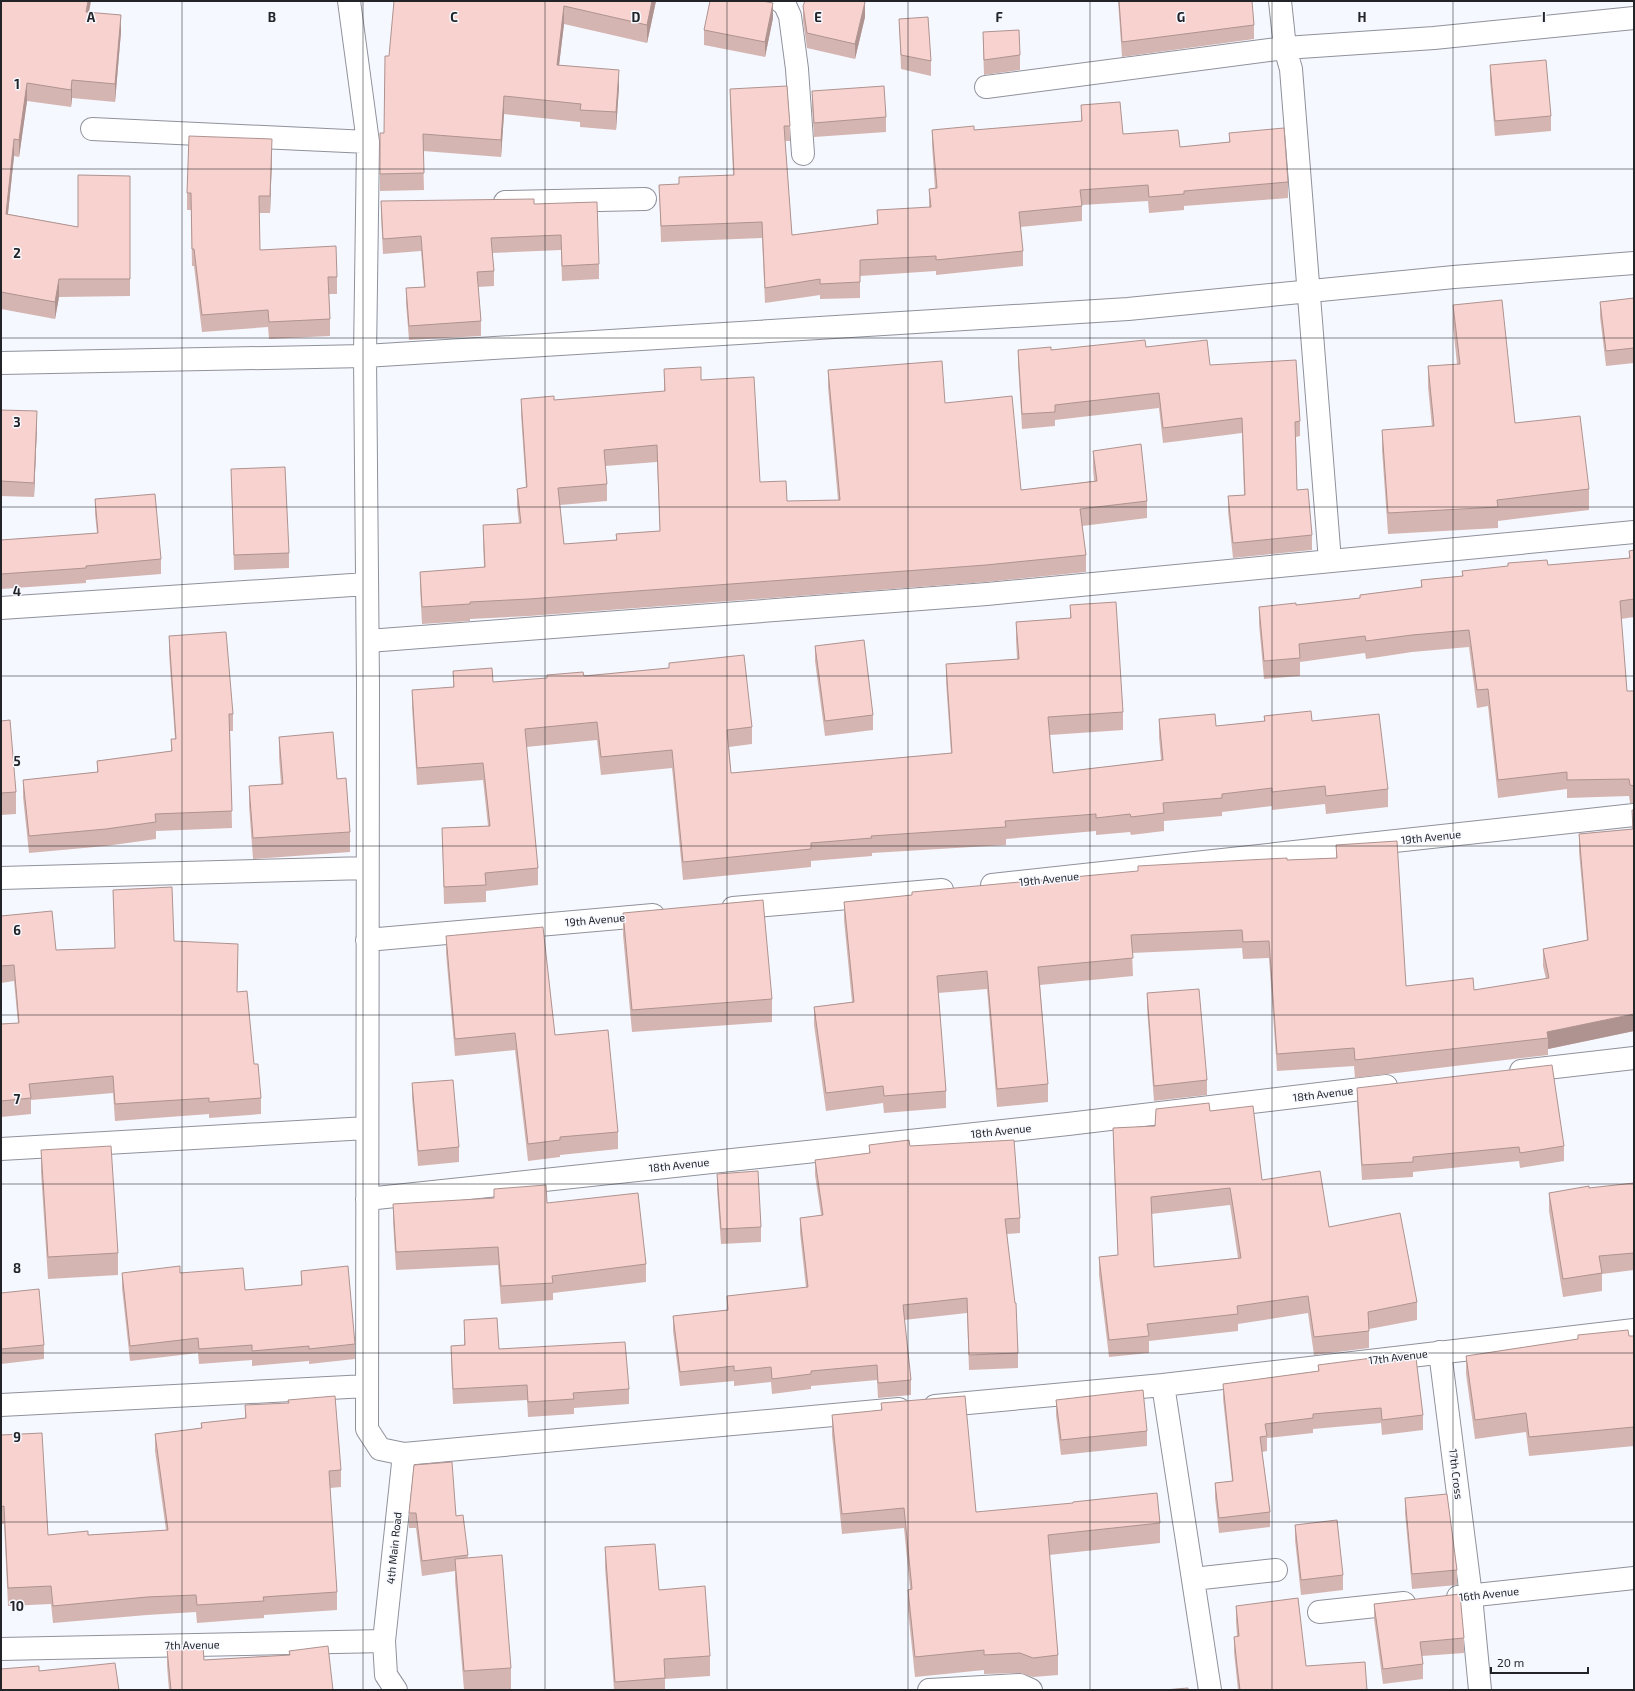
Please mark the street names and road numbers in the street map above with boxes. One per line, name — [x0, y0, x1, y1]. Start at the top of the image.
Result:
street label: 19th Avenue — [1400, 827, 1462, 846]
street label: 19th Avenue — [1018, 869, 1080, 888]
street label: 19th Avenue — [564, 910, 626, 929]
street label: 18th Avenue — [1292, 1083, 1354, 1104]
street label: 18th Avenue — [970, 1121, 1032, 1140]
street label: 18th Avenue — [648, 1155, 710, 1174]
street label: 17th Avenue — [1368, 1346, 1428, 1367]
street label: 17th Cross — [1447, 1448, 1466, 1500]
street label: 4th Main Road — [383, 1511, 404, 1585]
street label: 16th Avenue — [1458, 1584, 1520, 1603]
street label: 7th Avenue — [164, 1638, 220, 1651]

